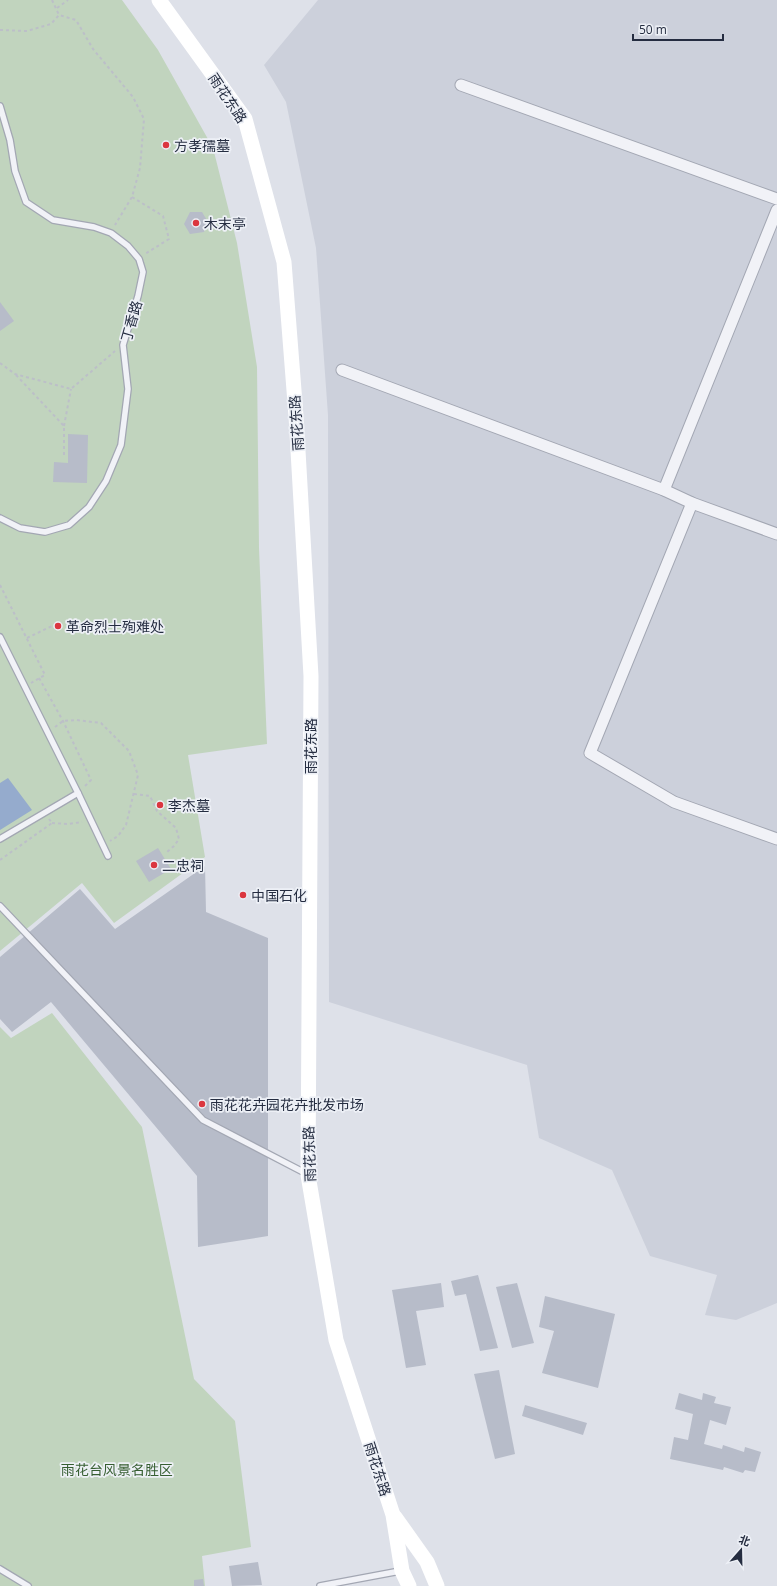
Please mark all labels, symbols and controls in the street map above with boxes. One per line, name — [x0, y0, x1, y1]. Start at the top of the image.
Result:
scale bar — [633, 16, 723, 42]
text: 50 m — [639, 21, 667, 38]
street label: 雨花东路 — [204, 69, 252, 127]
place label: 方孝孺墓 — [174, 136, 230, 155]
marker: 方孝孺墓 — [161, 140, 171, 150]
place label: 木末亭 — [204, 214, 246, 233]
marker: 木末亭 — [191, 218, 201, 228]
street label: 丁香路 — [116, 298, 146, 344]
street label: 雨花东路 — [285, 394, 307, 452]
place label: 革命烈士殉难处 — [66, 617, 164, 636]
marker: 革命烈士殉难处 — [53, 621, 63, 631]
street label: 雨花东路 — [301, 718, 320, 774]
place label: 李杰墓 — [168, 796, 210, 815]
marker: 李杰墓 — [155, 800, 165, 810]
place label: 二忠祠 — [162, 856, 204, 875]
marker: 二忠祠 — [149, 860, 159, 870]
place label: 中国石化 — [251, 886, 307, 905]
marker: 中国石化 — [238, 890, 248, 900]
place label: 雨花花卉园花卉批发市场 — [210, 1095, 364, 1114]
marker: 雨花花卉园花卉批发市场 — [197, 1099, 207, 1109]
street label: 雨花东路 — [299, 1126, 319, 1182]
street label: 雨花东路 — [360, 1439, 396, 1499]
park label: 雨花台风景名胜区 — [61, 1460, 173, 1479]
north arrow — [721, 1530, 761, 1570]
text: 北 — [737, 1531, 752, 1549]

